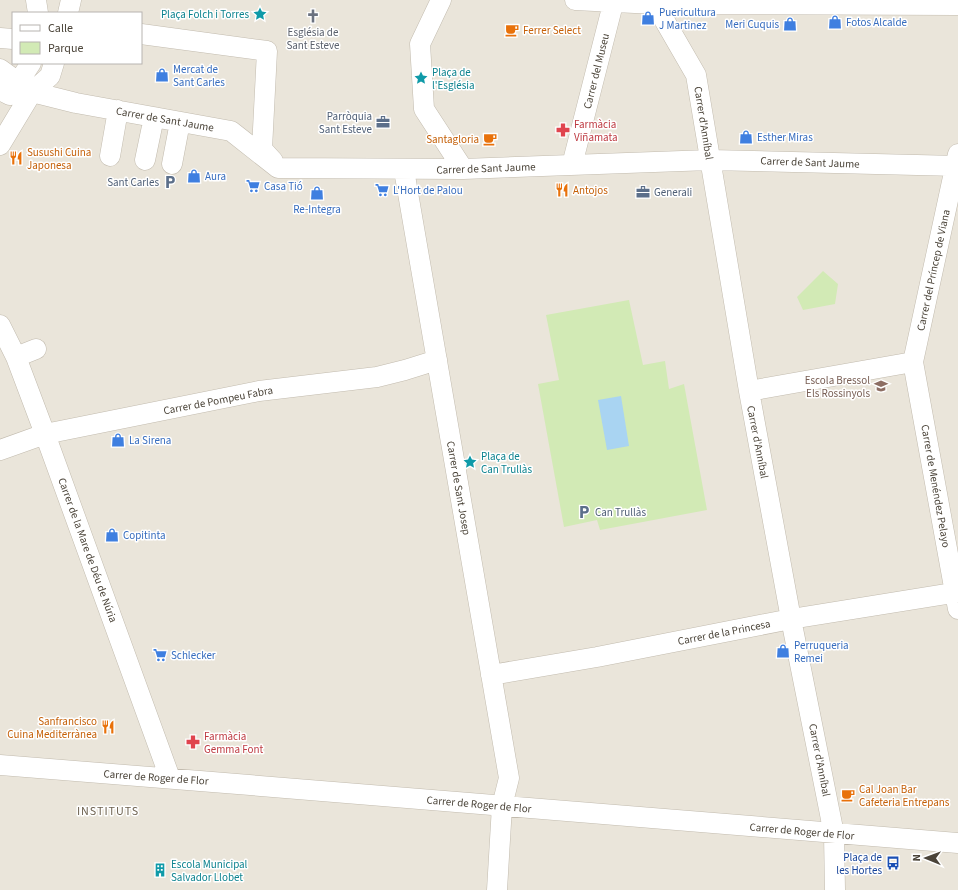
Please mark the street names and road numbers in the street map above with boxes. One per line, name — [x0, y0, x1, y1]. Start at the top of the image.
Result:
street label: Carrer del Museu — [580, 32, 613, 110]
street label: Carrer d'Anníbal — [690, 85, 717, 161]
street label: Carrer de Sant Jaume — [115, 103, 216, 136]
street label: Carrer de Sant Jaume — [760, 153, 860, 172]
street label: Carrer de Sant Jaume — [436, 159, 536, 178]
street label: Carrer del Príncep de Viana — [913, 208, 954, 332]
street label: Carrer de Pompeu Fabra — [162, 383, 274, 418]
street label: Carrer d'Anníbal — [743, 404, 772, 480]
street label: Carrer de Menéndez Pelayo — [917, 423, 954, 549]
street label: Carrer de Sant Josep — [443, 440, 474, 536]
street label: Carrer de la Mare de Déu de Núria — [54, 476, 121, 625]
street label: Carrer de la Princesa — [676, 616, 772, 649]
street label: Carrer d'Anníbal — [805, 722, 834, 798]
street label: Carrer de Roger de Flor — [103, 766, 209, 789]
street label: Carrer de Roger de Flor — [426, 792, 532, 817]
street label: Carrer de Roger de Flor — [749, 819, 855, 844]

